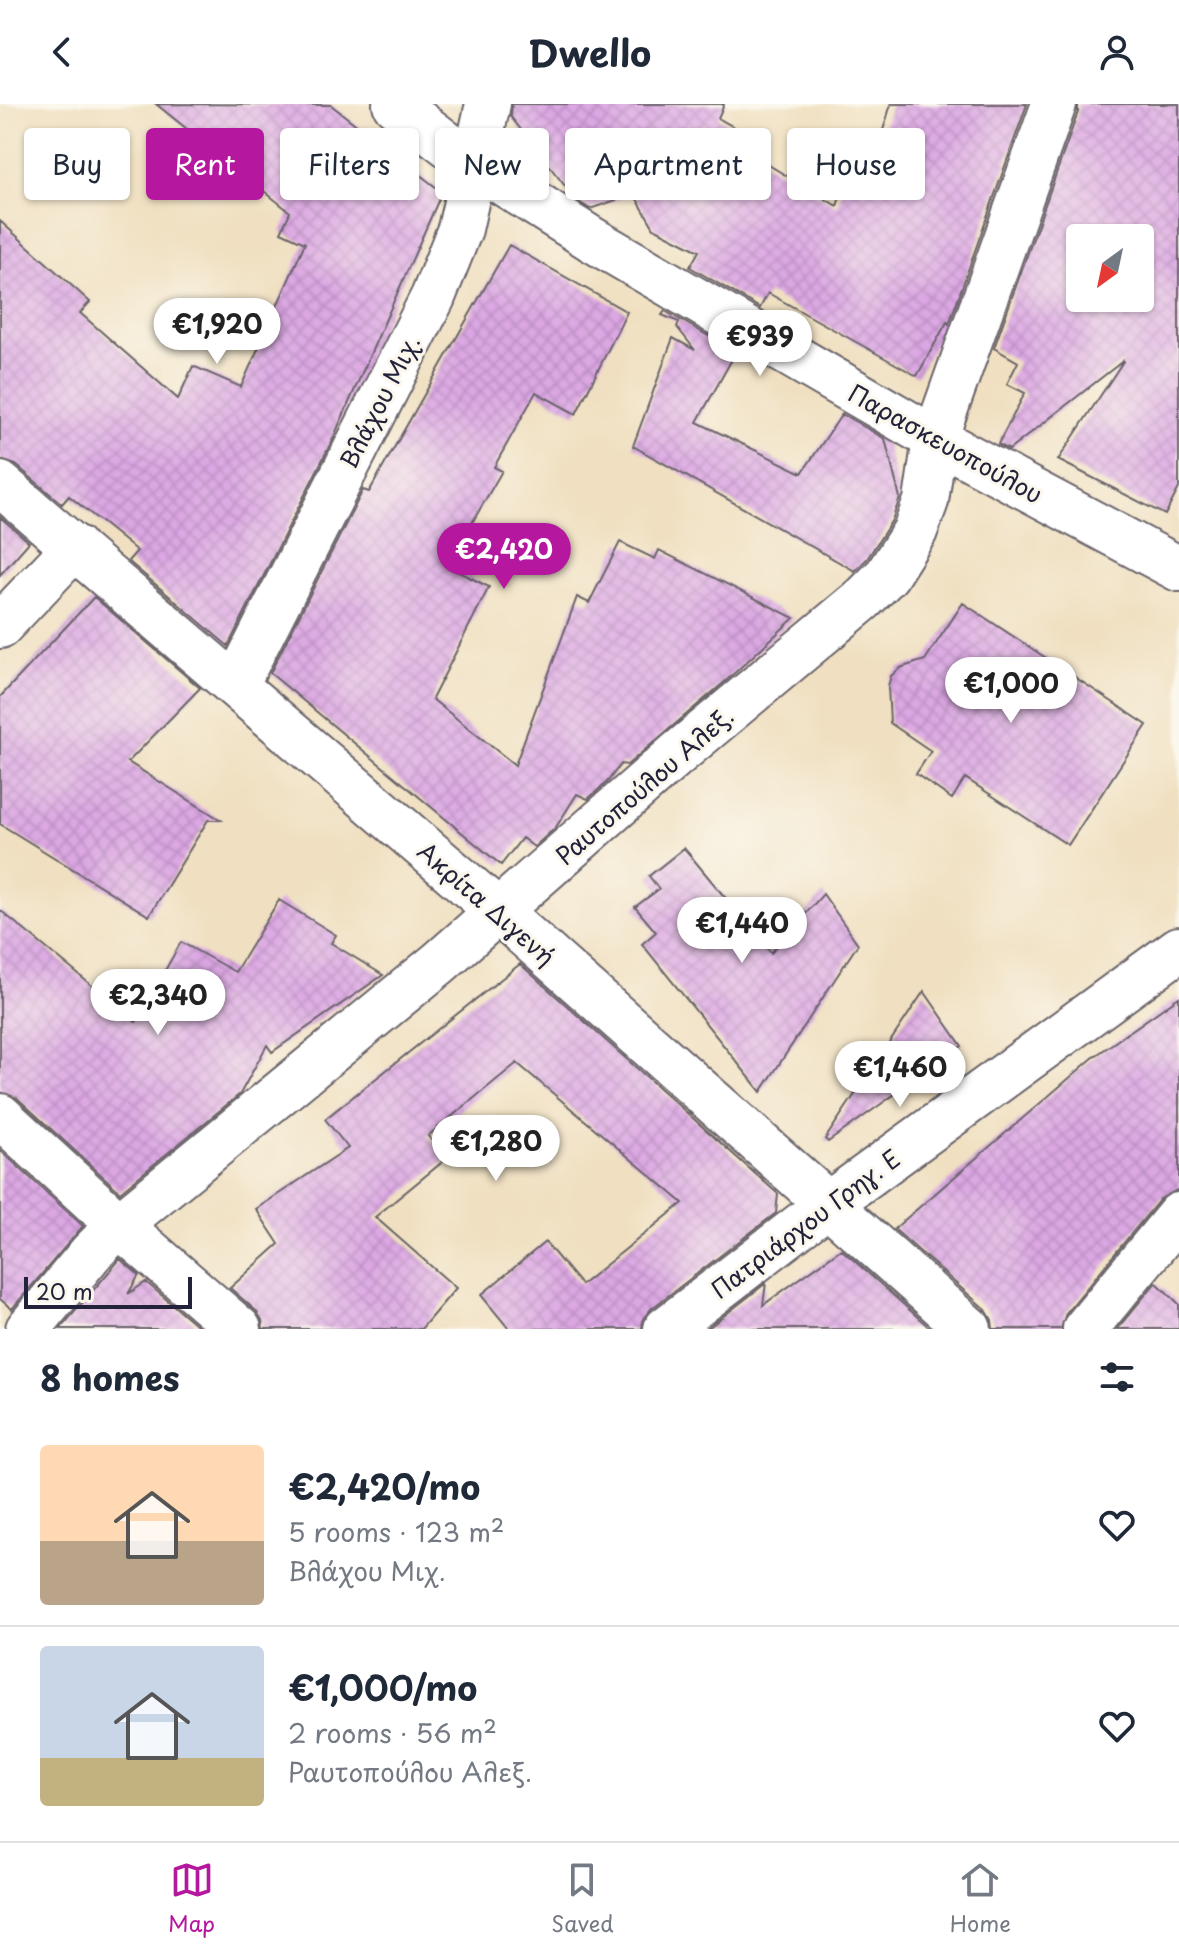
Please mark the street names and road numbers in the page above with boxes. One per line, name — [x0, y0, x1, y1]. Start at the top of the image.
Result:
street label: Βλάχου Μιχ. — [330, 328, 428, 474]
street label: Παρασκευοπούλου — [842, 375, 1050, 511]
street label: Ραυτοπούλου Αλεξ. — [547, 697, 741, 873]
street label: Ακρίτα Διγενή — [410, 833, 564, 973]
street label: Πατριάρχου Γρηγ. Ε — [703, 1140, 907, 1306]

